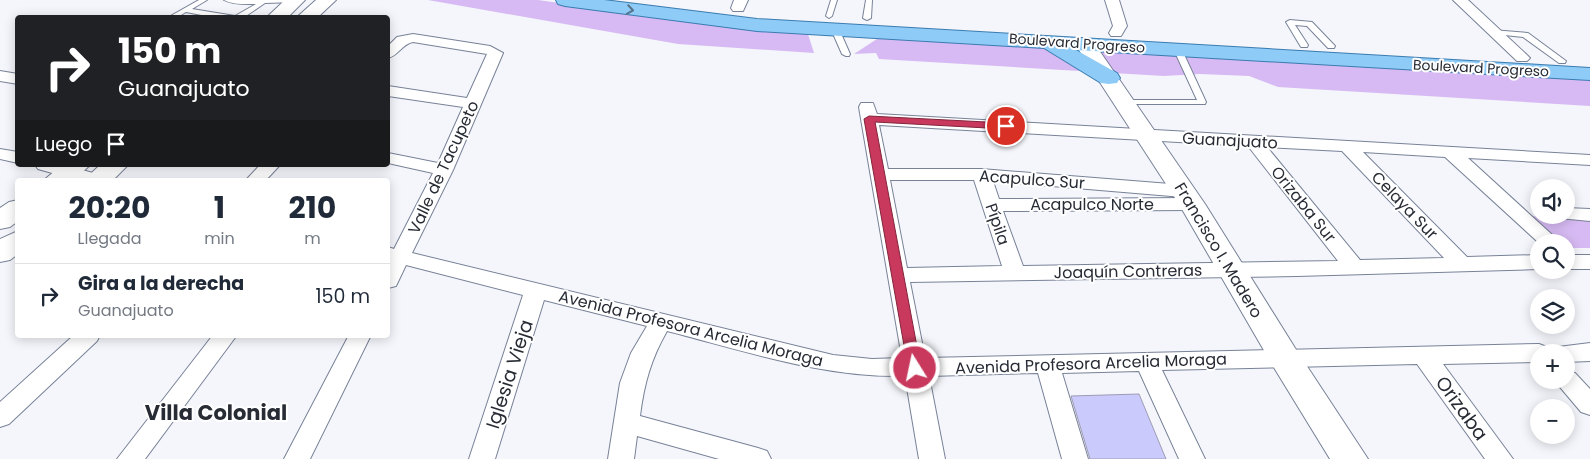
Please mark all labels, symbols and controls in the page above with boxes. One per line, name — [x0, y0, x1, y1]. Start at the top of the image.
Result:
one-way arrow — [627, 4, 635, 15]
text: 150 m — [118, 26, 221, 75]
street label: Boulevard Progreso — [1008, 28, 1146, 58]
icon: right — [35, 35, 100, 100]
street label: Boulevard Progreso — [1412, 54, 1550, 82]
text: Guanajuato — [118, 73, 250, 104]
street label: Valle de Tacupeto — [402, 97, 485, 238]
pin — [985, 105, 1027, 147]
icon: arrive — [992, 112, 1020, 140]
street label: Guanajuato — [1182, 127, 1278, 154]
icon: arrive — [102, 130, 130, 158]
text: Luego — [35, 131, 92, 158]
street label: Orizaba Sur — [1266, 161, 1342, 247]
street label: Acapulco Sur — [978, 164, 1086, 195]
street label: Celaya Sur — [1366, 166, 1443, 245]
street label: Francisco I. Madero — [1169, 178, 1268, 322]
map controls — [1530, 179, 1575, 444]
button: sound — [1530, 179, 1575, 224]
text: 20:20 — [69, 186, 151, 229]
text: 1 — [214, 186, 225, 229]
text: 210 — [288, 186, 336, 229]
street label: Acapulco Norte — [1030, 193, 1154, 216]
street label: Pípila — [980, 200, 1015, 248]
text: Llegada — [78, 227, 142, 250]
text: min — [204, 227, 235, 250]
text: m — [304, 227, 321, 250]
button: search — [1530, 234, 1575, 279]
street label: Joaquín Contreras — [1053, 259, 1203, 284]
text: Gira a la derecha — [78, 270, 244, 297]
icon: right — [35, 282, 63, 310]
text: 150 m — [315, 283, 370, 310]
street label: Avenida Profesora Arcelia Moraga — [556, 284, 826, 373]
button: layers — [1530, 289, 1575, 334]
text: Guanajuato — [78, 299, 174, 322]
street label: Iglesia Vieja — [479, 316, 540, 432]
position arrow — [888, 341, 940, 393]
button: + — [1530, 344, 1575, 389]
street label: Avenida Profesora Arcelia Moraga — [955, 347, 1227, 380]
street label: Orizaba — [1429, 370, 1494, 446]
district label: Villa Colonial — [145, 398, 287, 427]
button: − — [1530, 399, 1575, 444]

